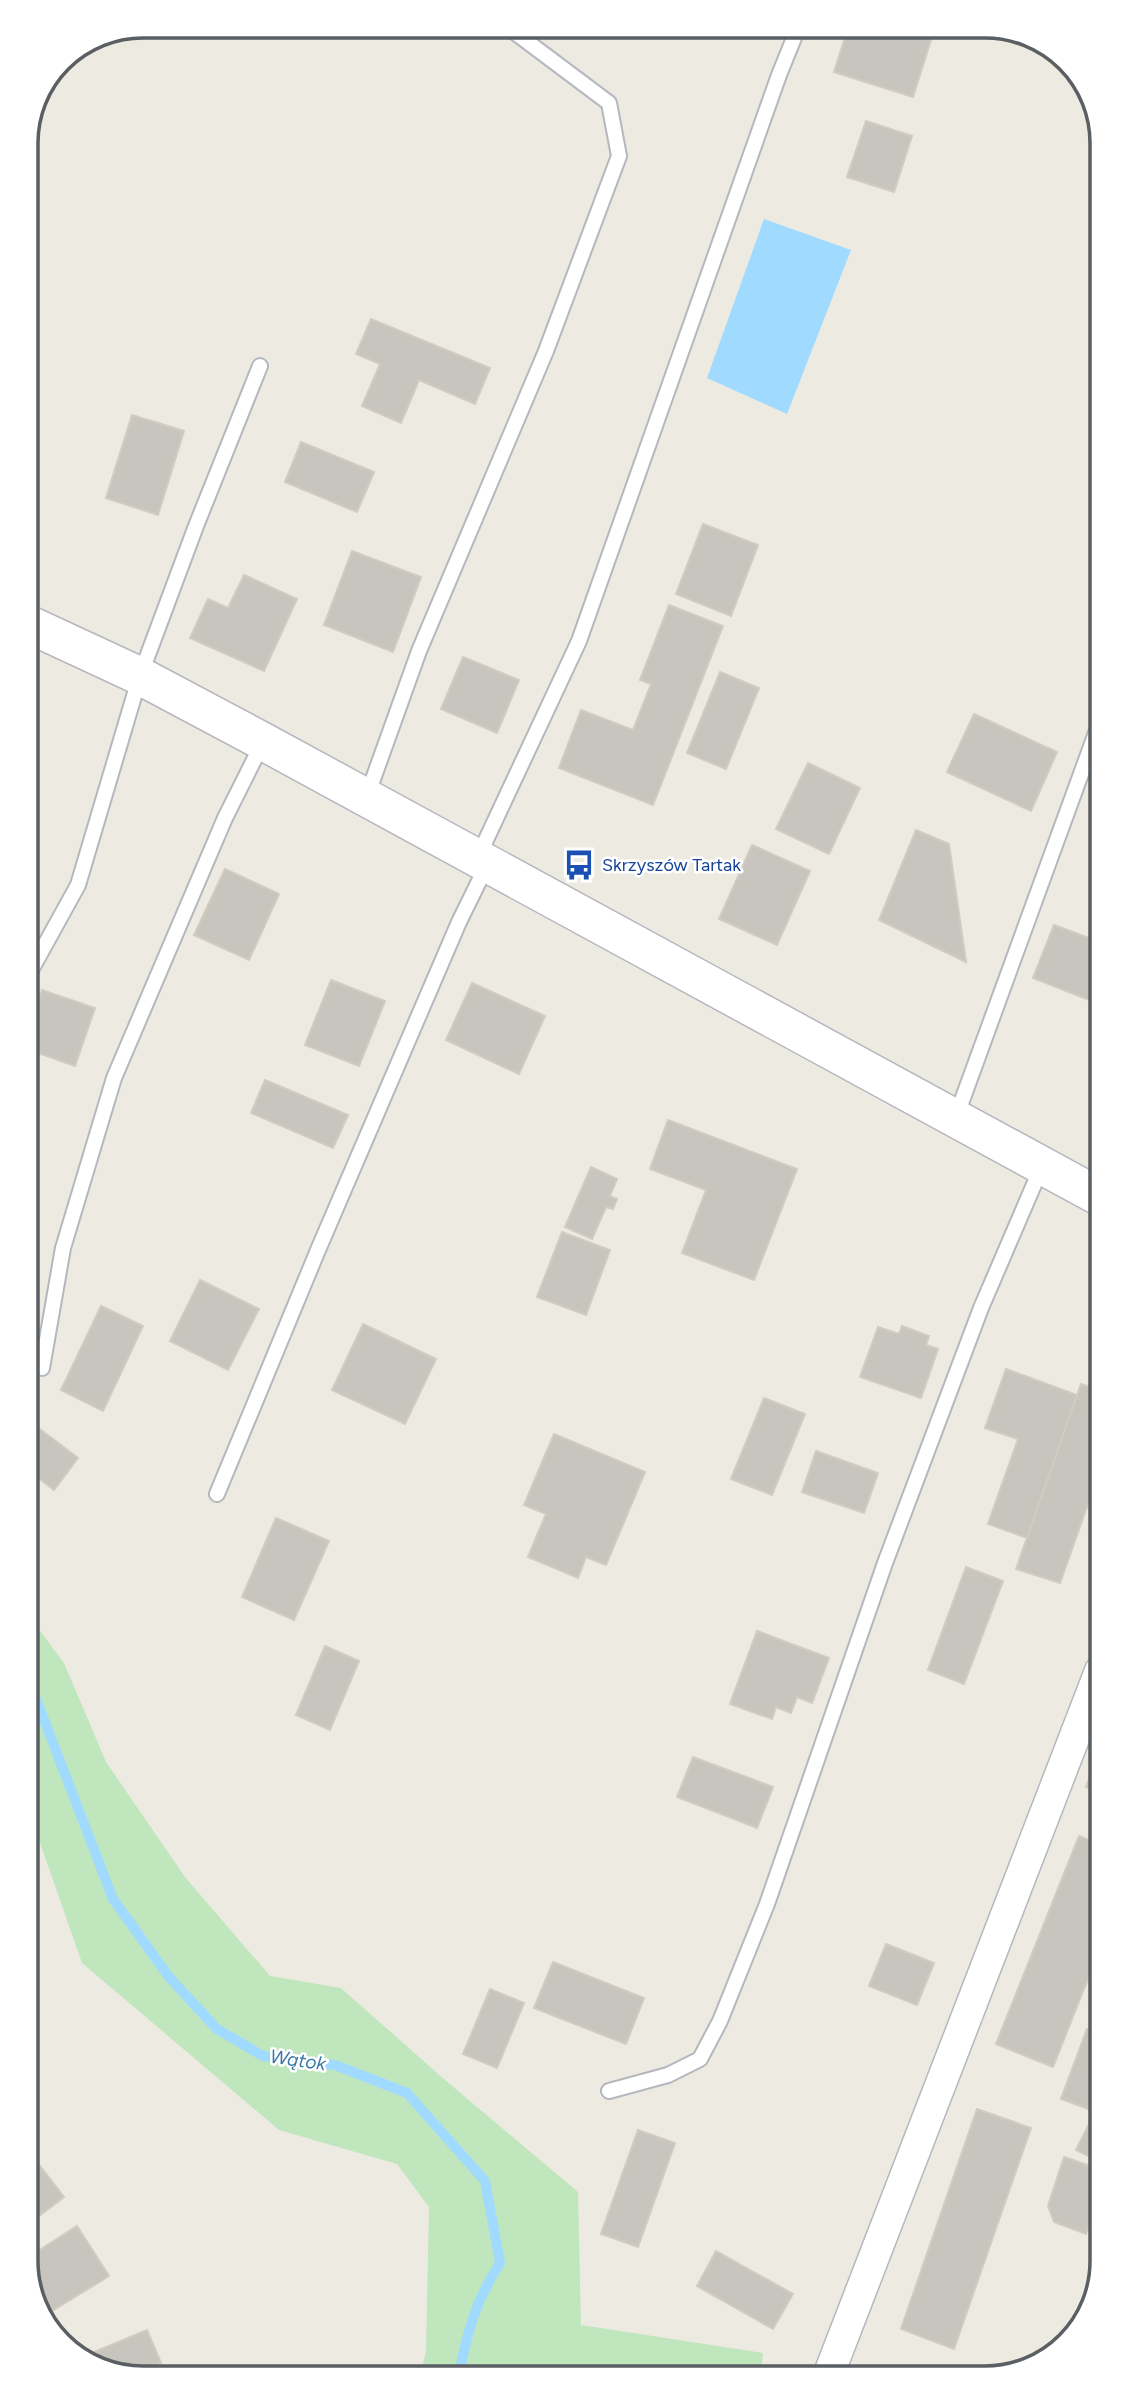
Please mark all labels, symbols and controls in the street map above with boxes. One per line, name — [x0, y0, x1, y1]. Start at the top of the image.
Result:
bus stop icon: Skrzyszów Tartak — [562, 848, 596, 882]
place label: Skrzyszów Tartak — [602, 854, 741, 876]
water label: Wątok — [269, 2045, 328, 2075]

